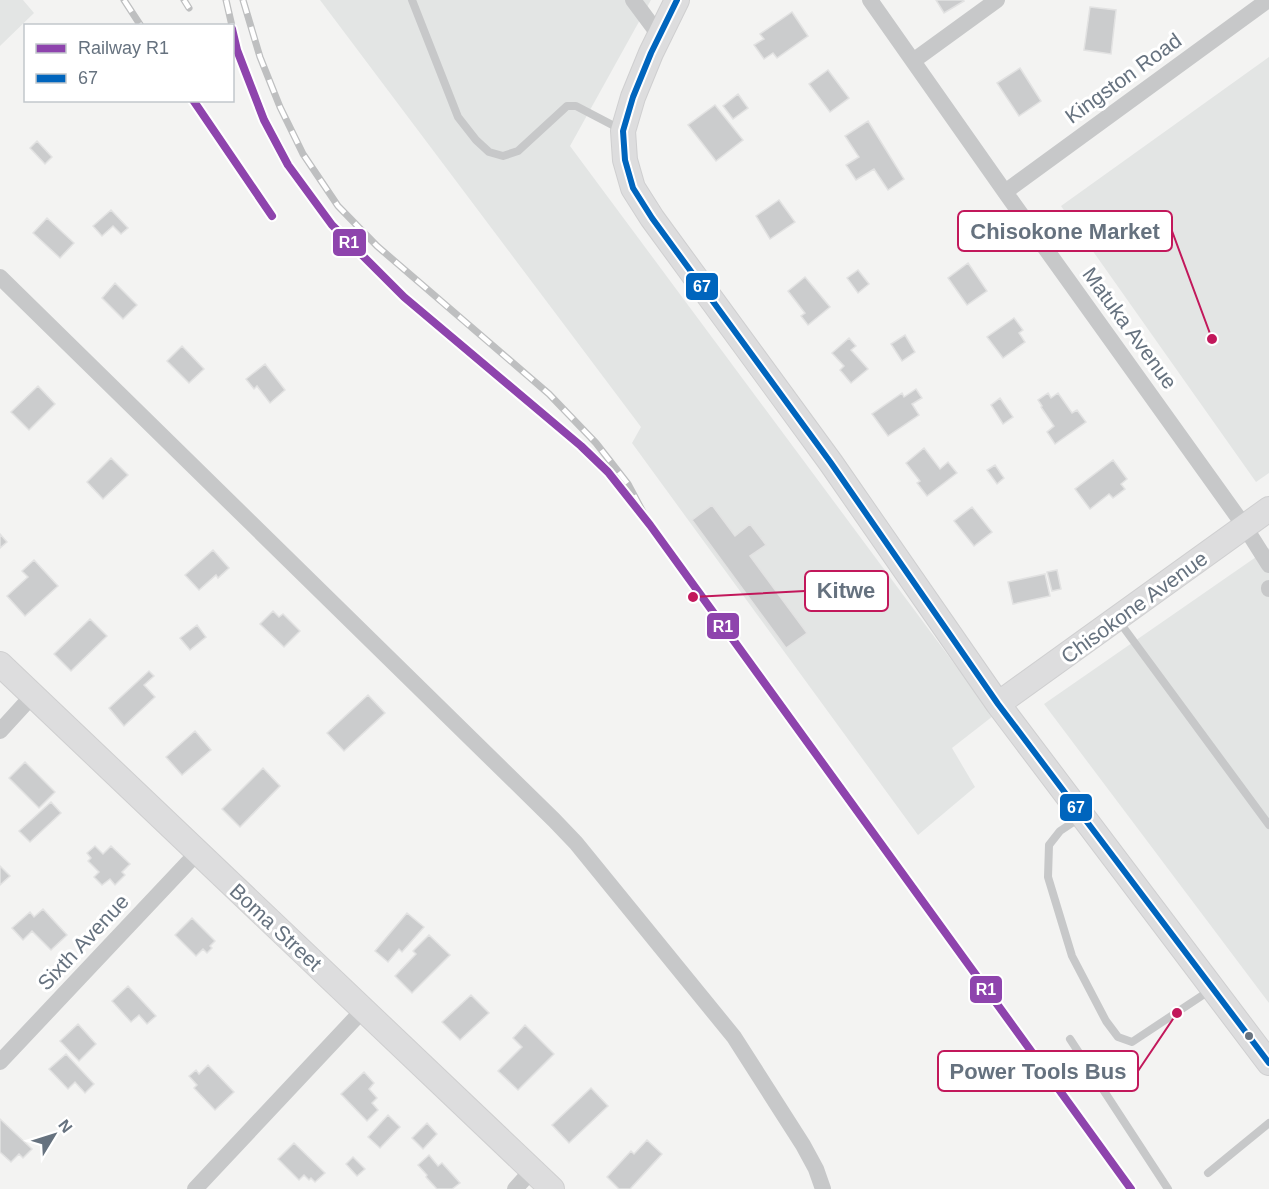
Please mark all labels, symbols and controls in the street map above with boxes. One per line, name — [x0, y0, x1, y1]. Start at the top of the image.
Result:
legend — [24, 24, 234, 102]
street label: Kingston Road — [1061, 28, 1185, 128]
text: Railway R1 — [78, 38, 169, 58]
text: 67 — [78, 68, 98, 88]
callout: Chisokone Market — [958, 211, 1172, 251]
text: Chisokone Market — [970, 219, 1160, 244]
line badge: R1 — [332, 228, 367, 257]
text: R1 — [339, 234, 359, 251]
street label: Matuka Avenue — [1078, 263, 1182, 393]
line badge: 67 — [685, 272, 719, 301]
text: 67 — [693, 278, 711, 295]
street label: Chisokone Avenue — [1057, 546, 1211, 668]
callout: Kitwe — [805, 571, 888, 611]
text: Kitwe — [817, 578, 875, 603]
line badge: R1 — [706, 612, 740, 640]
text: R1 — [713, 618, 733, 635]
line badge: 67 — [1059, 793, 1093, 822]
text: 67 — [1067, 799, 1085, 816]
street label: Boma Street — [225, 879, 327, 975]
street label: Sixth Avenue — [33, 889, 133, 995]
line badge: R1 — [969, 975, 1003, 1004]
text: R1 — [976, 981, 996, 998]
unlabelled marker — [1243, 1030, 1255, 1042]
callout: Power Tools Bus — [938, 1051, 1138, 1091]
text: Power Tools Bus — [950, 1059, 1126, 1084]
north arrow — [24, 1105, 84, 1165]
text: N — [55, 1116, 76, 1136]

